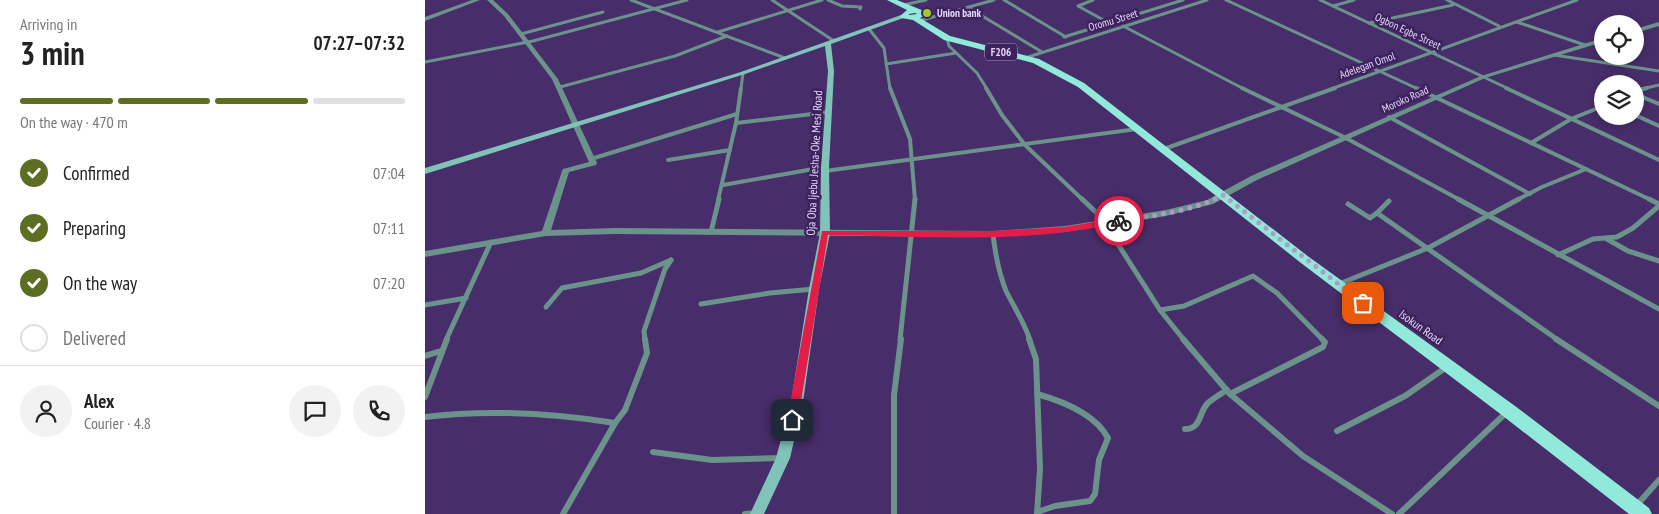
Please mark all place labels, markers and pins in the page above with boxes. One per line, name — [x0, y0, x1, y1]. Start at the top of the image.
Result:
place label: Union bank — [937, 6, 982, 20]
marker: Union bank — [921, 7, 933, 19]
pin — [1342, 282, 1384, 324]
pin — [771, 399, 813, 441]

